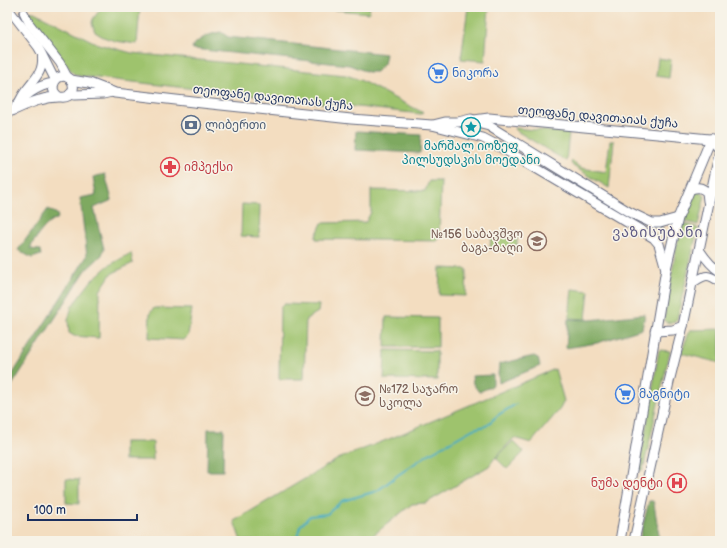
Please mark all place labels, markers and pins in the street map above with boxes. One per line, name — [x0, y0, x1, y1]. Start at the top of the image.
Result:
supermarket icon: ნიკორა — [427, 62, 449, 84]
place label: ნიკორა — [452, 66, 499, 81]
bank icon: ლიბერთი — [180, 114, 202, 136]
place icon: მარშალ იოზეფ პილსუდსკის მოედანი — [460, 116, 482, 138]
place label: ლიბერთი — [205, 118, 266, 133]
place label: მარშალ იოზეფ პილსუდსკის მოედანი — [402, 139, 540, 168]
pharmacy icon: იმპექსი — [159, 156, 181, 178]
place label: იმპექსი — [184, 160, 233, 175]
place label: №156 საბავშვო ბაგა-ბაღი — [431, 227, 523, 256]
school or university icon: №156 საბავშვო ბაგა-ბაღი — [526, 230, 548, 252]
place label: №172 საჯარო სკოლა — [379, 382, 458, 411]
supermarket icon: მაგნიტი — [614, 383, 636, 405]
school or university icon: №172 საჯარო სკოლა — [354, 385, 376, 407]
place label: მაგნიტი — [639, 387, 690, 402]
hospital icon: ნუმა დენტი — [666, 472, 688, 494]
place label: ნუმა დენტი — [591, 476, 663, 491]

